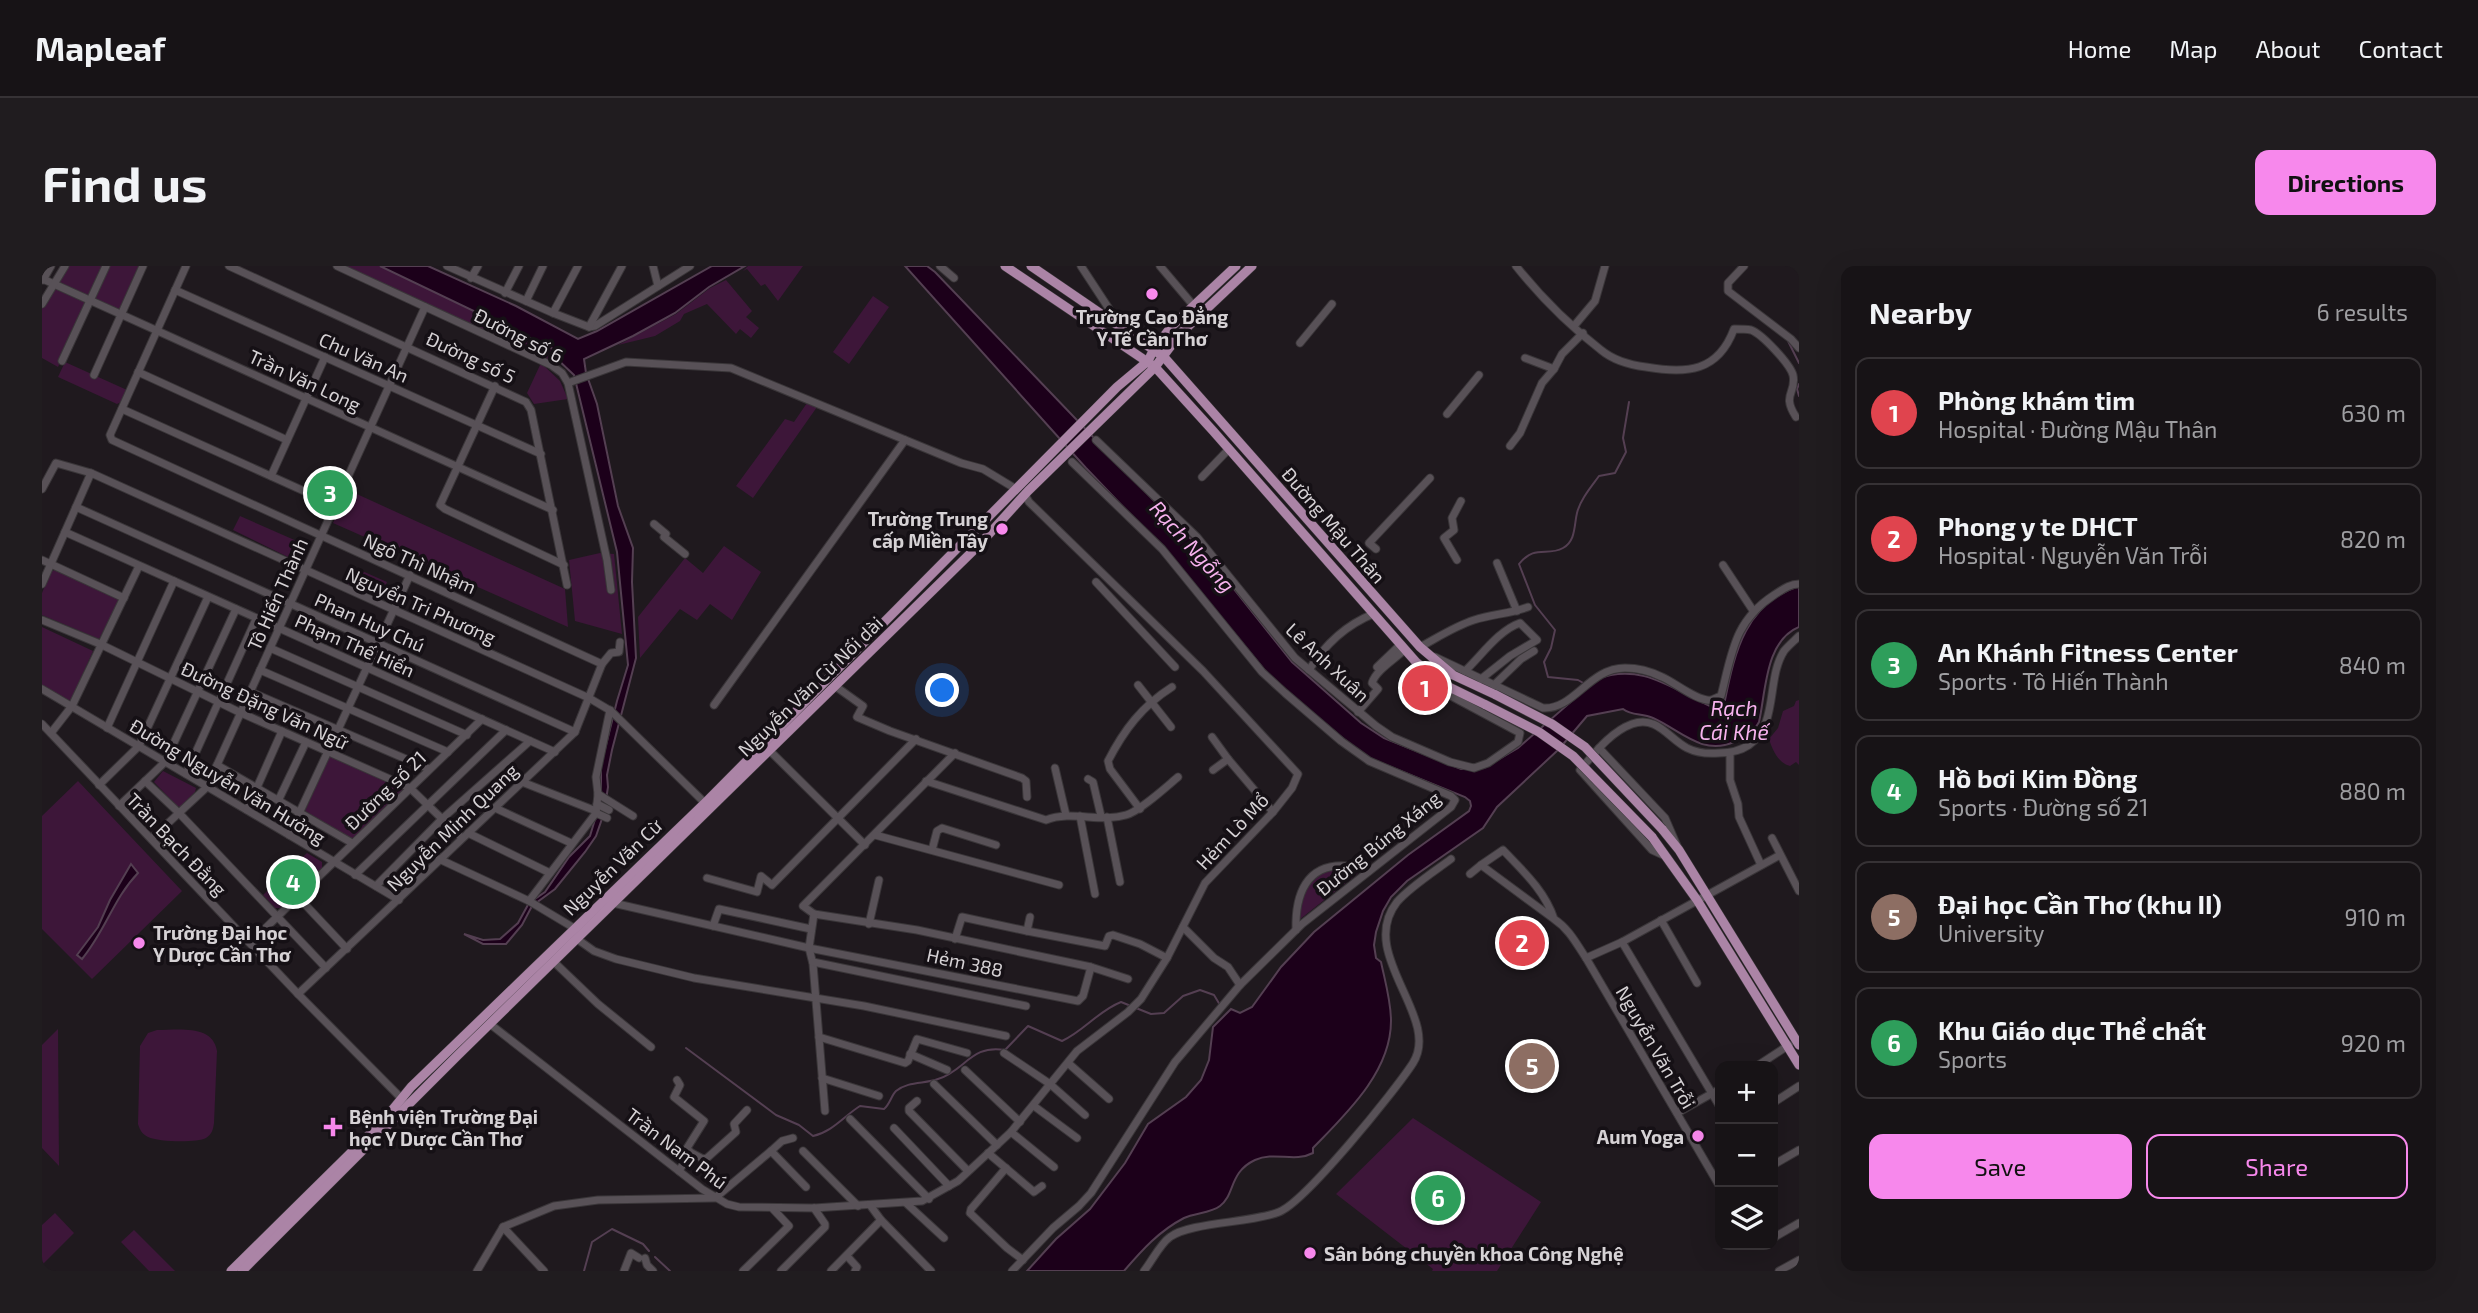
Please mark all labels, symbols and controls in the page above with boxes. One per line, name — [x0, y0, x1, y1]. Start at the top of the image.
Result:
text: Mapleaf — [35, 28, 165, 68]
text: Home — [2068, 34, 2131, 63]
text: Map — [2169, 34, 2217, 63]
text: About — [2255, 34, 2321, 63]
text: Contact — [2359, 34, 2443, 63]
button: Directions — [2255, 150, 2436, 215]
text: Find us — [42, 153, 207, 212]
marker: Trường Cao Đẳng Y Tế Cần Thơ — [1144, 286, 1160, 302]
text: Nearby — [1869, 294, 1972, 330]
text: 6 results — [2317, 298, 2408, 326]
street label: Đường số 6 — [471, 303, 567, 367]
place label: Trường Cao Đẳng Y Tế Cần Thơ — [1076, 305, 1228, 350]
street label: Đường số 5 — [423, 326, 519, 388]
street label: Chu Văn An — [316, 327, 412, 387]
street label: Trần Văn Long — [245, 344, 365, 416]
text: Phòng khám tim — [1938, 384, 2135, 415]
text: 1 — [1889, 399, 1899, 427]
text: 630 m — [2341, 399, 2406, 427]
text: Hospital · Đường Mậu Thân — [1938, 415, 2217, 443]
street label: Đường Mậu Thân — [1277, 462, 1391, 588]
pin: 3 — [307, 467, 353, 519]
water label: Rạch Ngỗng — [1145, 495, 1241, 597]
place label: Trường Trung cấp Miền Tây — [868, 507, 988, 553]
text: Phong y te DHCT — [1938, 510, 2138, 541]
marker: Trường Trung cấp Miền Tây — [994, 521, 1010, 537]
text: 2 — [1887, 525, 1901, 553]
text: 820 m — [2340, 525, 2406, 553]
street label: Ngô Thì Nhậm — [360, 528, 480, 598]
street label: Tô Hiến Thành — [242, 534, 312, 654]
text: Hospital · Nguyễn Văn Trỗi — [1938, 541, 2208, 569]
street label: Nguyển Tri Phương — [342, 562, 500, 649]
street label: Phan Huy Chú — [311, 587, 429, 657]
street label: Phạm Thế Hiển — [292, 608, 418, 682]
street label: Nguyễn Văn Cừ Nối dài — [733, 611, 887, 761]
street label: Lê Anh Xuân — [1282, 618, 1374, 706]
text: An Khánh Fitness Center — [1938, 636, 2238, 667]
text: 3 — [1887, 651, 1901, 679]
text: 840 m — [2339, 651, 2406, 679]
street label: Đường Đặng Văn Ngữ — [178, 656, 353, 754]
pin: 1 — [1402, 662, 1448, 714]
text: Sports · Tô Hiến Thành — [1938, 667, 2169, 695]
your location — [925, 673, 959, 707]
water label: Rạch Cái Khế — [1699, 695, 1770, 744]
street label: Đường Nguyễn Văn Hưởng — [126, 713, 330, 849]
street label: Đường số 21 — [340, 746, 430, 834]
street label: Nguyễn Minh Quang — [382, 758, 523, 896]
text: Hồ bơi Kim Đồng — [1938, 762, 2137, 793]
text: 4 — [1887, 777, 1901, 805]
text: 880 m — [2339, 777, 2406, 805]
street label: Đường Búng Xáng — [1311, 786, 1445, 900]
street label: Trần Bạch Đằng — [122, 788, 232, 901]
street label: Hẻm Lò Mổ — [1191, 788, 1273, 874]
text: Sports · Đường số 21 — [1938, 793, 2148, 821]
street label: Nguyễn Văn Cừ — [558, 814, 667, 920]
pin: 4 — [270, 856, 316, 908]
text: Đại học Cần Thơ (khu II) — [1938, 888, 2222, 919]
text: 5 — [1888, 903, 1900, 931]
text: 910 m — [2345, 903, 2406, 931]
pin: 2 — [1499, 917, 1545, 969]
text: University — [1938, 919, 2044, 947]
place label: Trường Đại học Y Dược Cần Thơ — [153, 921, 292, 966]
marker: Trường Đại học Y Dược Cần Thơ — [131, 935, 147, 951]
street label: Hẻm 388 — [925, 943, 1005, 981]
street label: Nguyễn Văn Trỗi — [1611, 981, 1701, 1113]
text: Khu Giáo dục Thể chất — [1938, 1014, 2206, 1045]
text: 6 — [1887, 1029, 1901, 1057]
text: 920 m — [2341, 1029, 2406, 1057]
pin: 5 — [1509, 1040, 1555, 1092]
text: Sports — [1938, 1045, 2007, 1073]
map controls — [1715, 1061, 1778, 1250]
button: + — [1715, 1061, 1778, 1124]
street label: Trần Nam Phú — [622, 1103, 732, 1193]
place label: Bệnh viện Trường Đại học Y Dược Cần Thơ — [349, 1105, 538, 1150]
marker: Bệnh viện Trường Đại học Y Dược Cần Thơ — [323, 1117, 343, 1137]
button: − — [1715, 1124, 1778, 1187]
place label: Aum Yoga — [1597, 1125, 1684, 1148]
marker: Aum Yoga — [1690, 1128, 1706, 1144]
button: Save — [1869, 1134, 2132, 1199]
button: Share — [2146, 1134, 2408, 1199]
pin: 6 — [1415, 1172, 1461, 1224]
button: layers — [1715, 1187, 1778, 1250]
place label: Sân bóng chuyền khoa Công Nghệ — [1324, 1242, 1624, 1266]
marker: Sân bóng chuyền khoa Công Nghệ — [1302, 1245, 1318, 1261]

